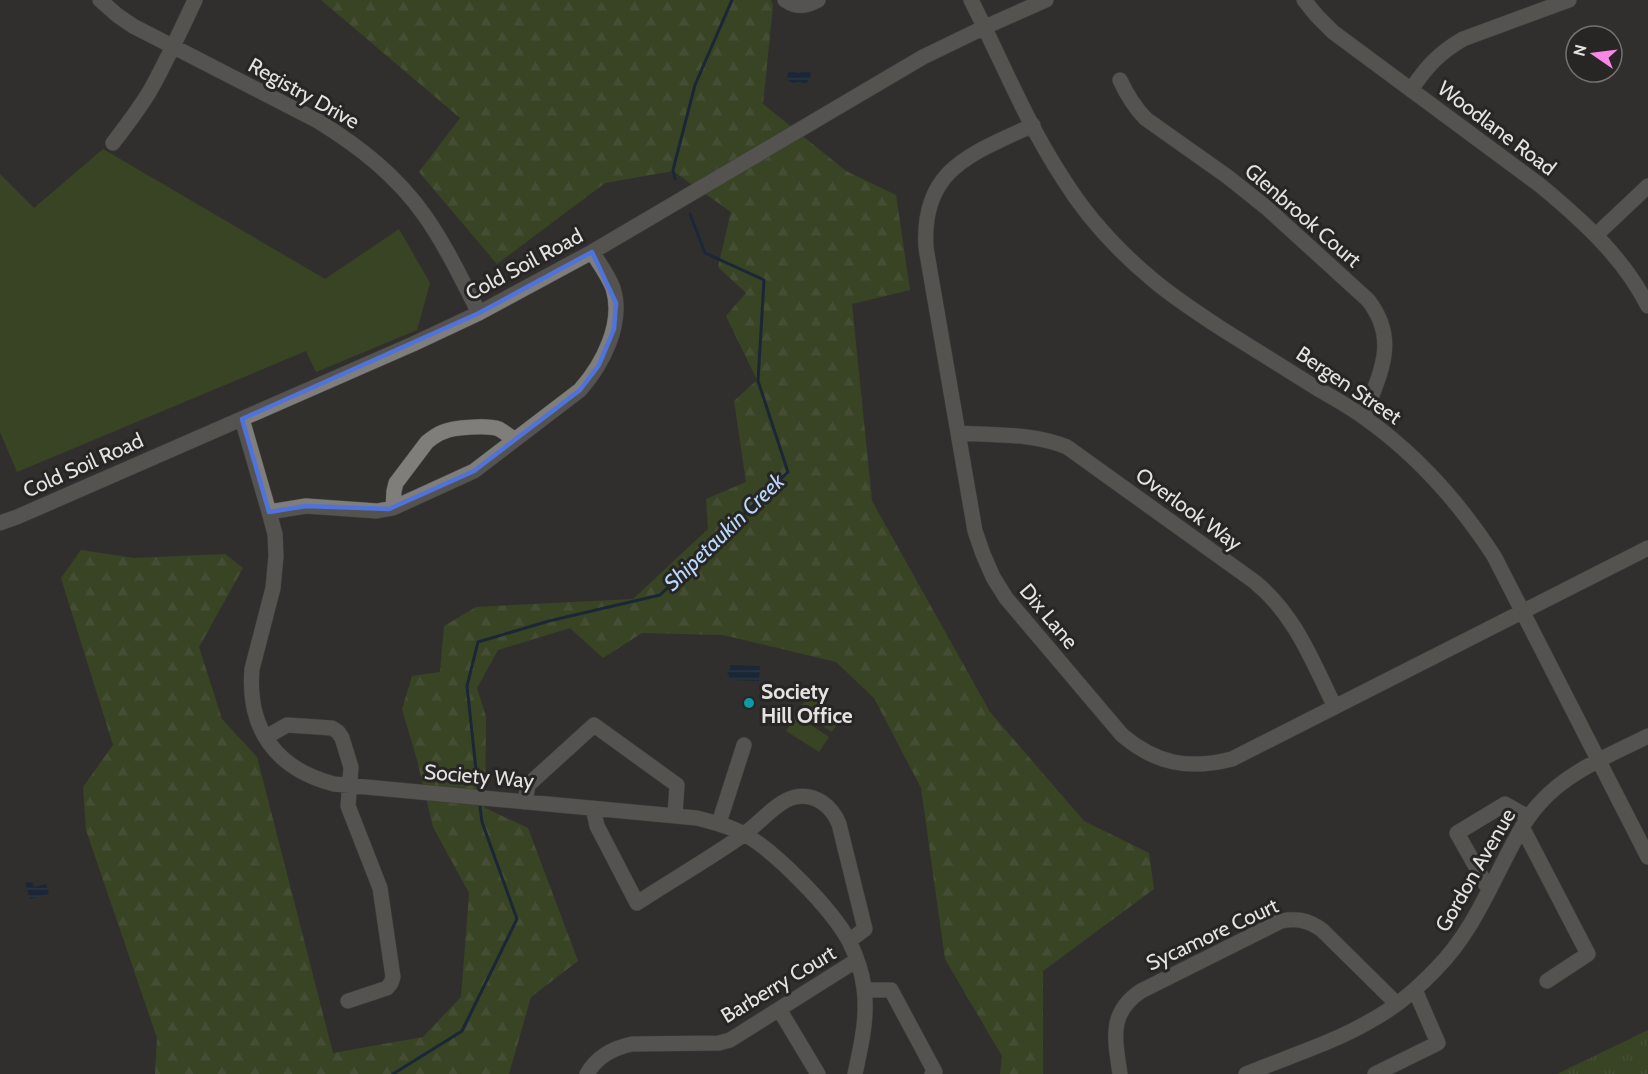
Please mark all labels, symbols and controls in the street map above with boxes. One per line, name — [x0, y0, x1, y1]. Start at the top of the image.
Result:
north arrow — [1564, 24, 1624, 84]
text: N — [1569, 43, 1591, 58]
street label: Registry Drive — [244, 52, 364, 134]
street label: Woodlane Road — [1433, 75, 1561, 181]
street label: Glenbrook Court — [1240, 158, 1366, 272]
street label: Cold Soil Road — [461, 223, 587, 305]
street label: Bergen Street — [1292, 341, 1406, 429]
street label: Cold Soil Road — [19, 427, 147, 503]
street label: Overlook Way — [1131, 462, 1247, 556]
water label: Shipetaukin Creek — [658, 467, 790, 596]
street label: Dix Lane — [1015, 578, 1084, 654]
place label: Society Hill Office — [761, 679, 853, 728]
marker: Society Hill Office — [742, 696, 756, 710]
street label: Society Way — [423, 759, 535, 793]
street label: Gordon Avenue — [1430, 804, 1520, 936]
street label: Sycamore Court — [1142, 893, 1282, 975]
street label: Barberry Court — [716, 940, 840, 1028]

